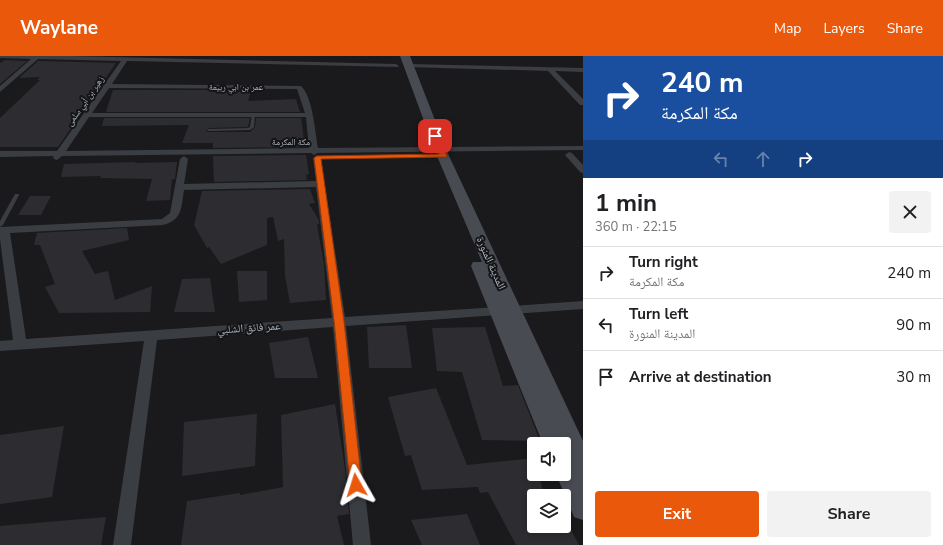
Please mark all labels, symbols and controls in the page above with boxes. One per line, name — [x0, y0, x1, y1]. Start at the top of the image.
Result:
text: Waylane — [20, 15, 98, 41]
text: Map — [774, 19, 801, 38]
text: Layers — [823, 19, 865, 38]
text: Share — [887, 19, 923, 38]
text: 240 m — [661, 64, 744, 102]
icon: right — [595, 72, 647, 124]
street label: زهير بن أبي سلمى — [63, 73, 108, 129]
street label: عمر بن ابي ربيعة — [209, 81, 264, 94]
text: مكة المكرمة — [661, 101, 738, 125]
pin — [418, 119, 452, 153]
icon: arrive — [424, 125, 446, 147]
street label: مكة المكرمة — [272, 136, 310, 148]
icon: left — [710, 148, 732, 170]
icon: ahead — [752, 148, 774, 170]
icon: right — [794, 148, 816, 170]
text: 1 min — [595, 187, 657, 219]
button: close — [889, 191, 931, 233]
text: 360 m · 22:15 — [595, 218, 677, 236]
street label: المدينة المنورة — [473, 234, 509, 292]
text: Turn right — [629, 252, 698, 272]
icon: right — [595, 262, 617, 284]
text: 240 m — [887, 263, 931, 283]
text: مكة المكرمة — [629, 273, 684, 291]
text: Turn left — [629, 304, 688, 324]
icon: left — [595, 314, 617, 336]
text: 90 m — [896, 315, 931, 335]
street label: عمر فائق الشلبي — [217, 318, 282, 338]
text: المدينة المنورة — [629, 325, 695, 343]
icon: arrive — [595, 366, 617, 388]
text: Arrive at destination — [629, 367, 772, 387]
text: 30 m — [896, 367, 931, 387]
map controls — [527, 437, 571, 533]
button: sound — [527, 437, 571, 481]
position arrow — [335, 464, 377, 506]
button: layers — [527, 489, 571, 533]
button: Exit — [595, 491, 759, 537]
button: Share — [767, 491, 931, 537]

